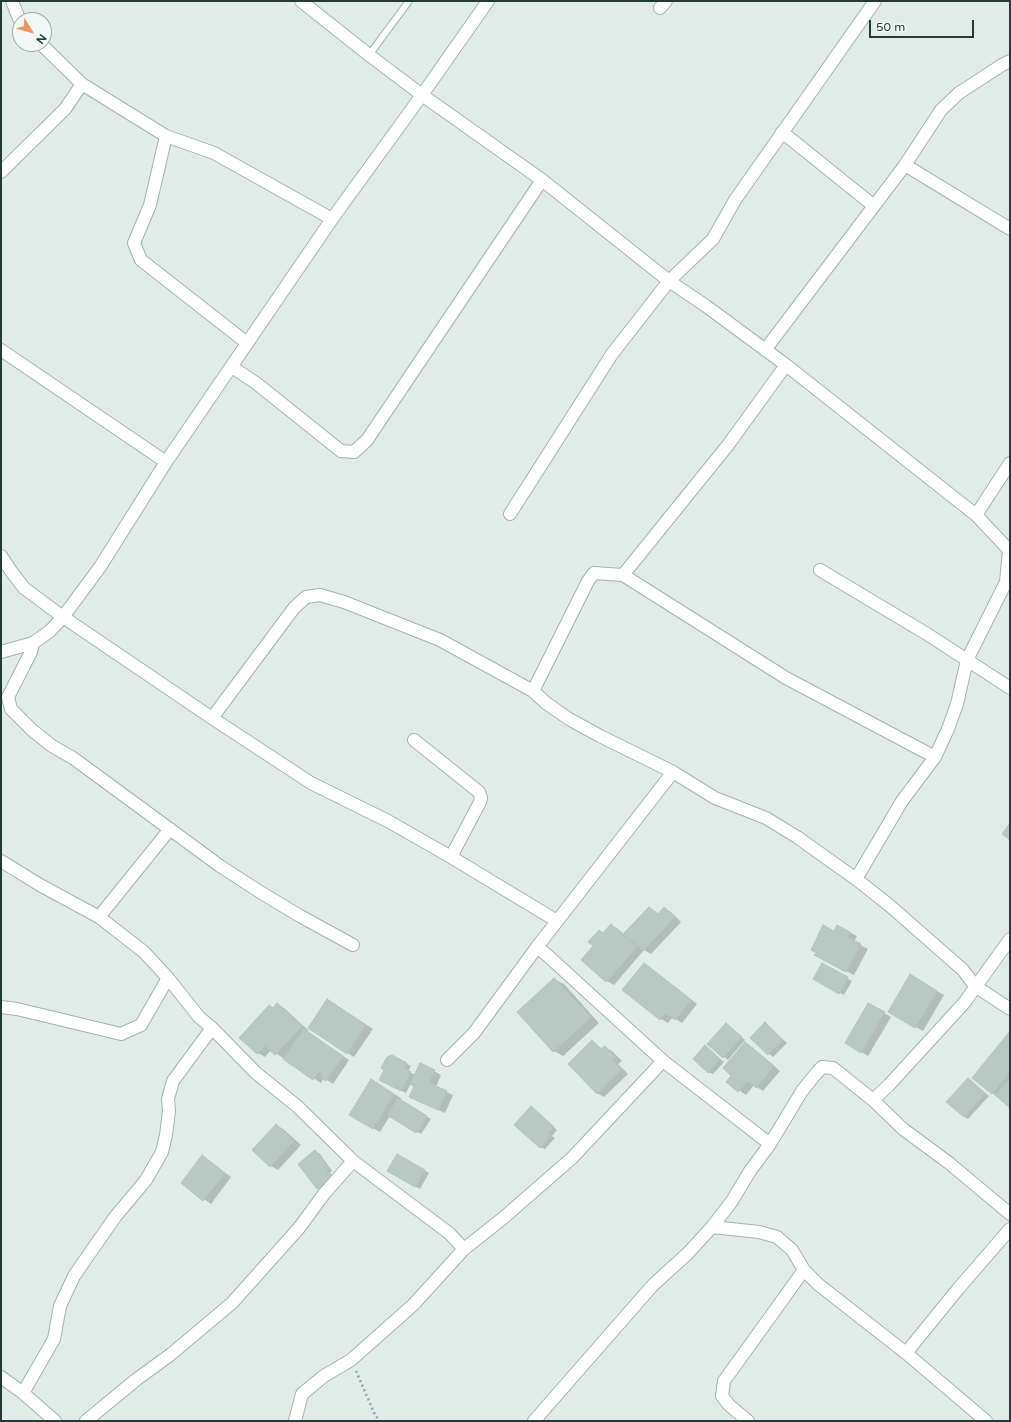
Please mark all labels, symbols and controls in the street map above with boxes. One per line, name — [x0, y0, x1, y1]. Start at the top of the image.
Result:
north arrow — [12, 12, 52, 52]
scale bar — [871, 12, 976, 38]
text: 50 m — [876, 20, 905, 34]
text: N — [33, 31, 49, 46]

